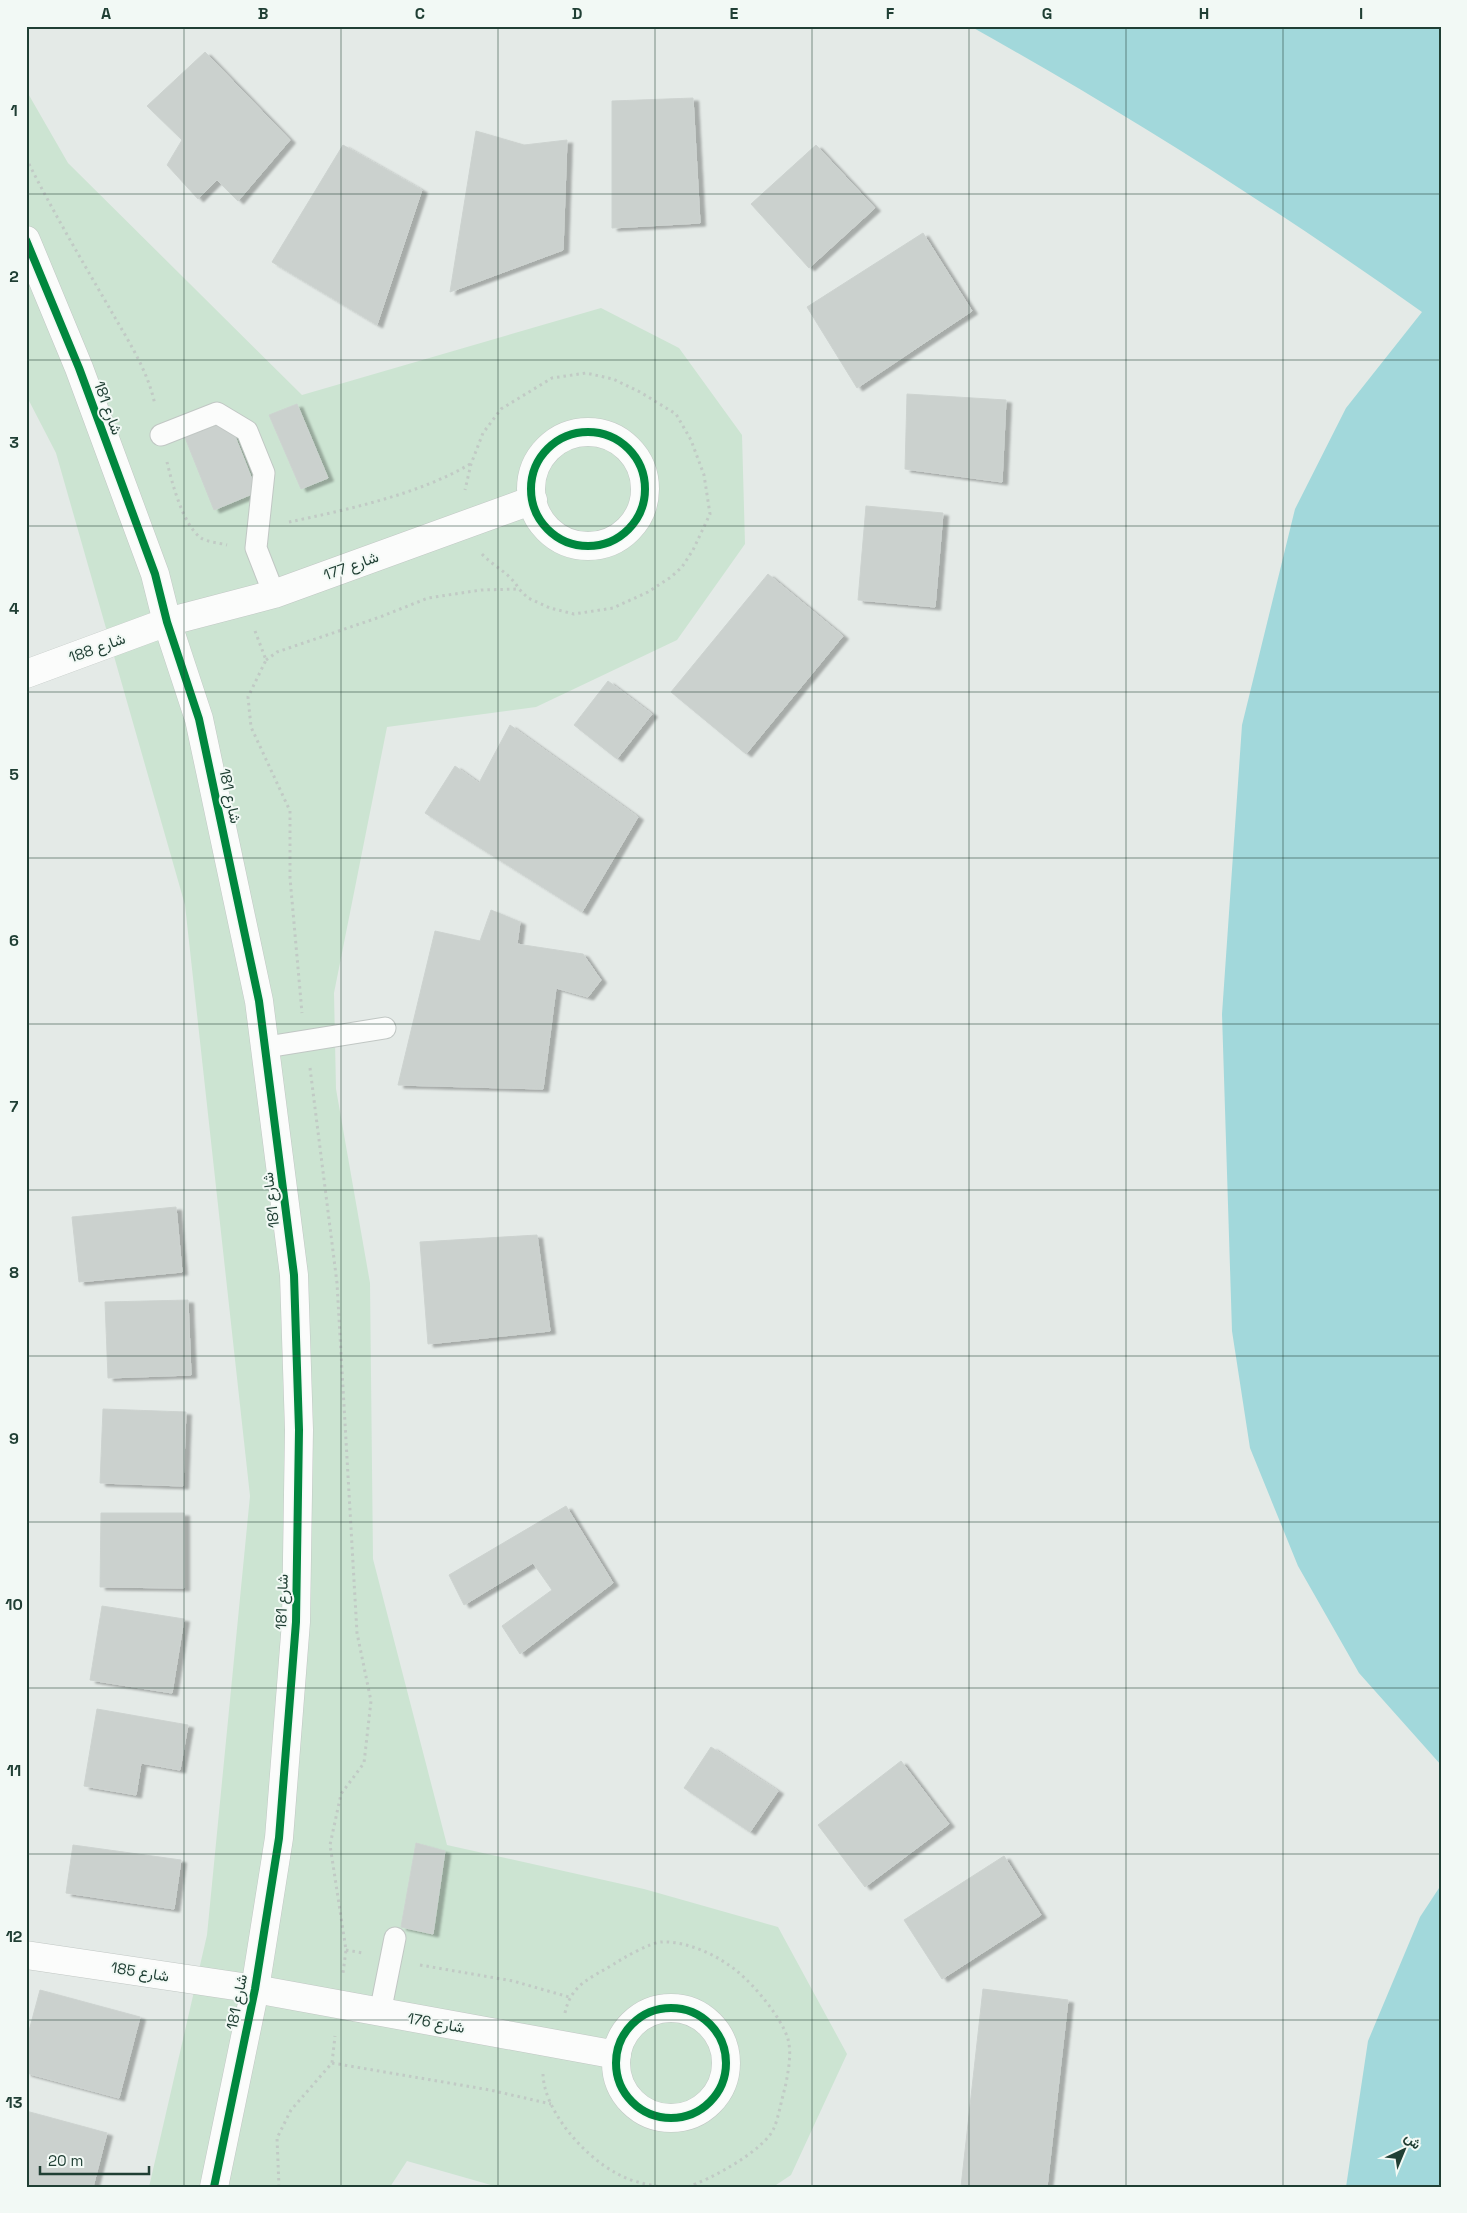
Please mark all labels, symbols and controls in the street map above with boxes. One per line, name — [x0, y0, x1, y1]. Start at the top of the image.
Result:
text: A — [101, 3, 111, 24]
text: B — [258, 3, 268, 24]
text: C — [415, 3, 425, 24]
text: D — [572, 3, 582, 24]
text: E — [730, 3, 739, 24]
text: F — [886, 3, 895, 24]
text: G — [1042, 3, 1052, 24]
text: H — [1199, 3, 1209, 24]
text: I — [1359, 3, 1363, 24]
text: 1 — [10, 100, 18, 121]
text: 2 — [9, 266, 19, 287]
street label: شارع 181 — [88, 378, 127, 438]
text: 3 — [9, 432, 19, 453]
street label: شارع 177 — [321, 547, 382, 586]
text: 4 — [9, 598, 19, 619]
street label: شارع 188 — [66, 628, 129, 668]
text: 5 — [9, 764, 19, 785]
street label: شارع 181 — [213, 767, 246, 826]
text: 6 — [9, 930, 19, 951]
text: 7 — [10, 1096, 19, 1117]
street label: شارع 181 — [258, 1171, 285, 1229]
text: 8 — [9, 1262, 19, 1283]
text: 9 — [9, 1428, 19, 1449]
street label: شارع 181 — [271, 1574, 294, 1630]
text: 10 — [5, 1594, 23, 1615]
text: 11 — [7, 1760, 21, 1781]
text: 12 — [6, 1926, 22, 1947]
street label: شارع 185 — [109, 1958, 171, 1987]
street label: شارع 181 — [222, 1972, 253, 2032]
street label: شارع 176 — [406, 2008, 466, 2039]
text: 13 — [6, 2092, 23, 2113]
north arrow — [1380, 2126, 1430, 2176]
text: ش — [1401, 2128, 1425, 2153]
scale bar — [40, 2143, 149, 2175]
text: 20 m — [48, 2151, 83, 2170]

